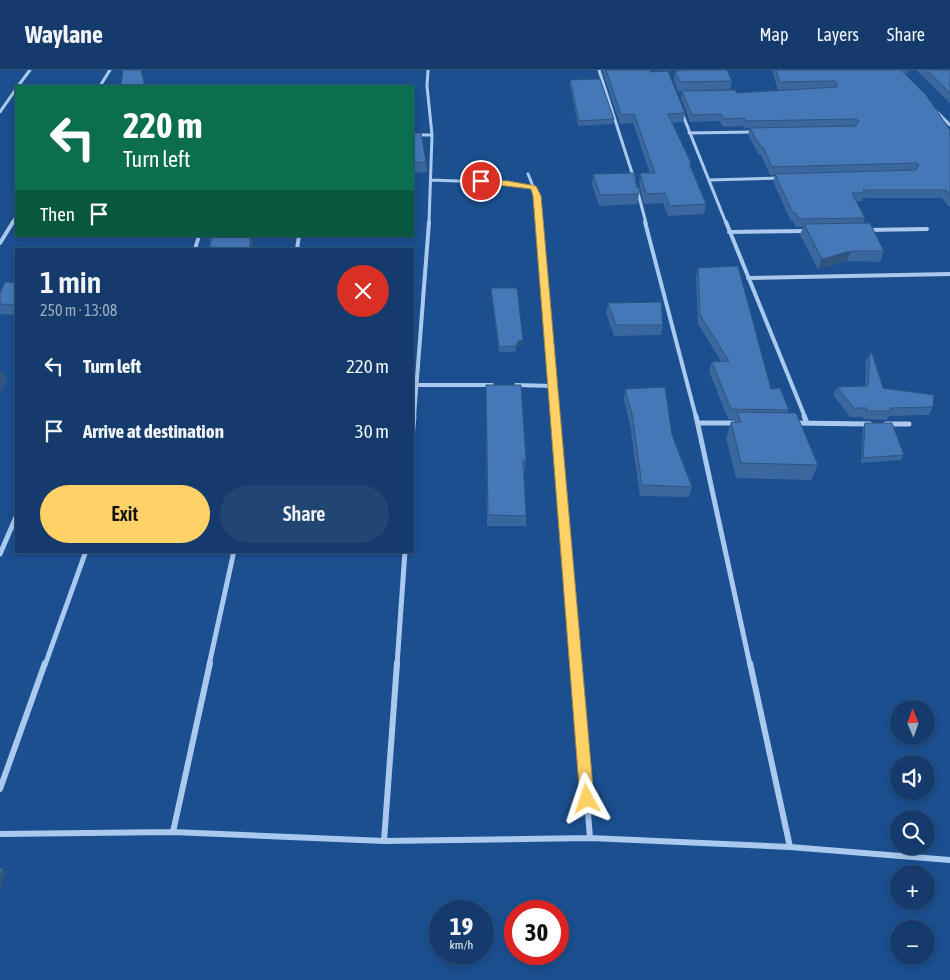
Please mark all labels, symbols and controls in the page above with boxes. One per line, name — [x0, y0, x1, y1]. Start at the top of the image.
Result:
text: Waylane — [25, 21, 103, 48]
text: Map — [759, 24, 788, 45]
text: Layers — [816, 24, 859, 45]
text: Share — [887, 24, 925, 45]
icon: left — [40, 105, 105, 170]
text: 220 m — [123, 105, 202, 145]
text: Turn left — [123, 146, 190, 172]
pin — [460, 160, 502, 202]
icon: arrive — [467, 167, 495, 195]
icon: arrive — [85, 200, 113, 228]
text: Then — [40, 203, 75, 225]
text: 1 min — [40, 265, 101, 299]
button: close — [337, 265, 389, 317]
text: 250 m · 13:08 — [40, 301, 117, 319]
icon: left — [40, 352, 68, 380]
text: Turn left — [83, 355, 141, 377]
text: 220 m — [346, 355, 389, 377]
icon: arrive — [40, 417, 68, 445]
text: Arrive at destination — [83, 420, 224, 442]
text: 30 m — [355, 420, 389, 442]
button: Exit — [40, 485, 210, 543]
button: Share — [220, 485, 389, 543]
north arrow — [890, 700, 935, 745]
map controls — [890, 700, 935, 965]
button: sound — [890, 755, 935, 800]
position arrow — [560, 772, 612, 824]
button: search — [890, 810, 935, 855]
button: + — [890, 865, 935, 910]
speed limit sign: 30 — [504, 900, 569, 965]
text: 19 — [450, 912, 473, 940]
button: − — [890, 920, 935, 965]
text: km/h — [450, 938, 473, 952]

